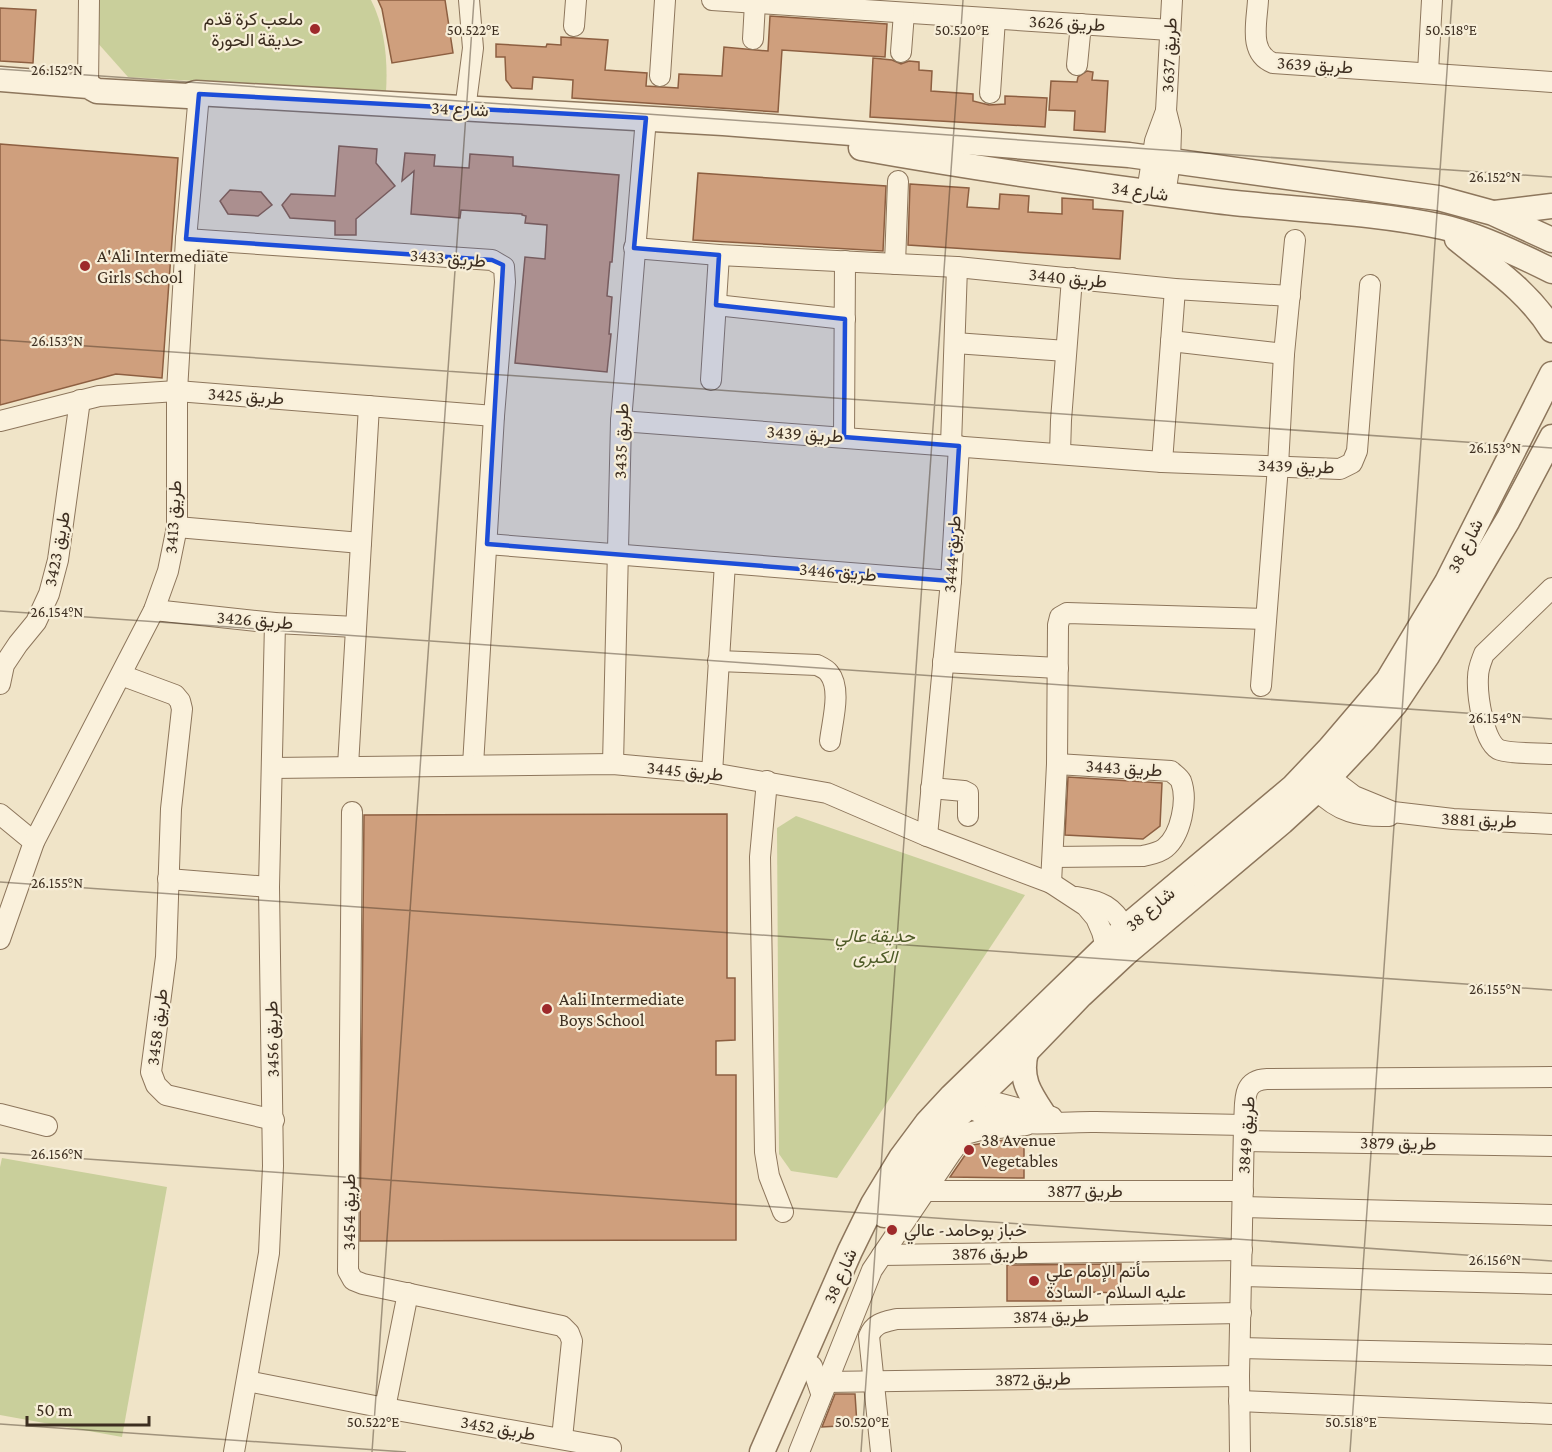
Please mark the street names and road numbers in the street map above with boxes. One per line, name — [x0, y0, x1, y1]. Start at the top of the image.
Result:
street label: طريق 3626 — [1028, 11, 1106, 36]
street label: طريق 3637 — [1157, 17, 1182, 93]
street label: طريق 3639 — [1276, 52, 1354, 79]
street label: شارع 34 — [431, 98, 489, 122]
street label: شارع 34 — [1110, 177, 1170, 207]
street label: طريق 3433 — [409, 245, 487, 272]
street label: طريق 3440 — [1028, 264, 1108, 293]
street label: طريق 3425 — [207, 383, 285, 410]
street label: طريق 3435 — [610, 403, 633, 479]
street label: طريق 3439 — [766, 421, 844, 448]
street label: طريق 3439 — [1257, 455, 1335, 478]
street label: طريق 3413 — [160, 479, 187, 555]
street label: طريق 3423 — [40, 510, 75, 589]
street label: طريق 3444 — [939, 515, 966, 594]
street label: شارع 38 — [1443, 516, 1489, 577]
street label: طريق 3446 — [798, 559, 878, 586]
street label: طريق 3426 — [216, 607, 294, 634]
street label: طريق 3443 — [1085, 755, 1163, 782]
street label: طريق 3445 — [646, 757, 724, 786]
street label: طريق 3881 — [1441, 808, 1517, 833]
street label: شارع 38 — [1121, 883, 1180, 937]
street label: طريق 3458 — [142, 987, 173, 1067]
street label: طريق 3456 — [261, 1000, 284, 1078]
street label: طريق 3849 — [1233, 1095, 1260, 1175]
street label: طريق 3879 — [1360, 1132, 1436, 1155]
street label: طريق 3454 — [339, 1174, 360, 1250]
street label: طريق 3877 — [1047, 1181, 1123, 1202]
street label: طريق 3876 — [952, 1242, 1028, 1265]
street label: شارع 38 — [819, 1246, 863, 1307]
street label: طريق 3874 — [1013, 1305, 1089, 1328]
street label: طريق 3872 — [995, 1368, 1071, 1391]
street label: طريق 3452 — [459, 1412, 537, 1445]

